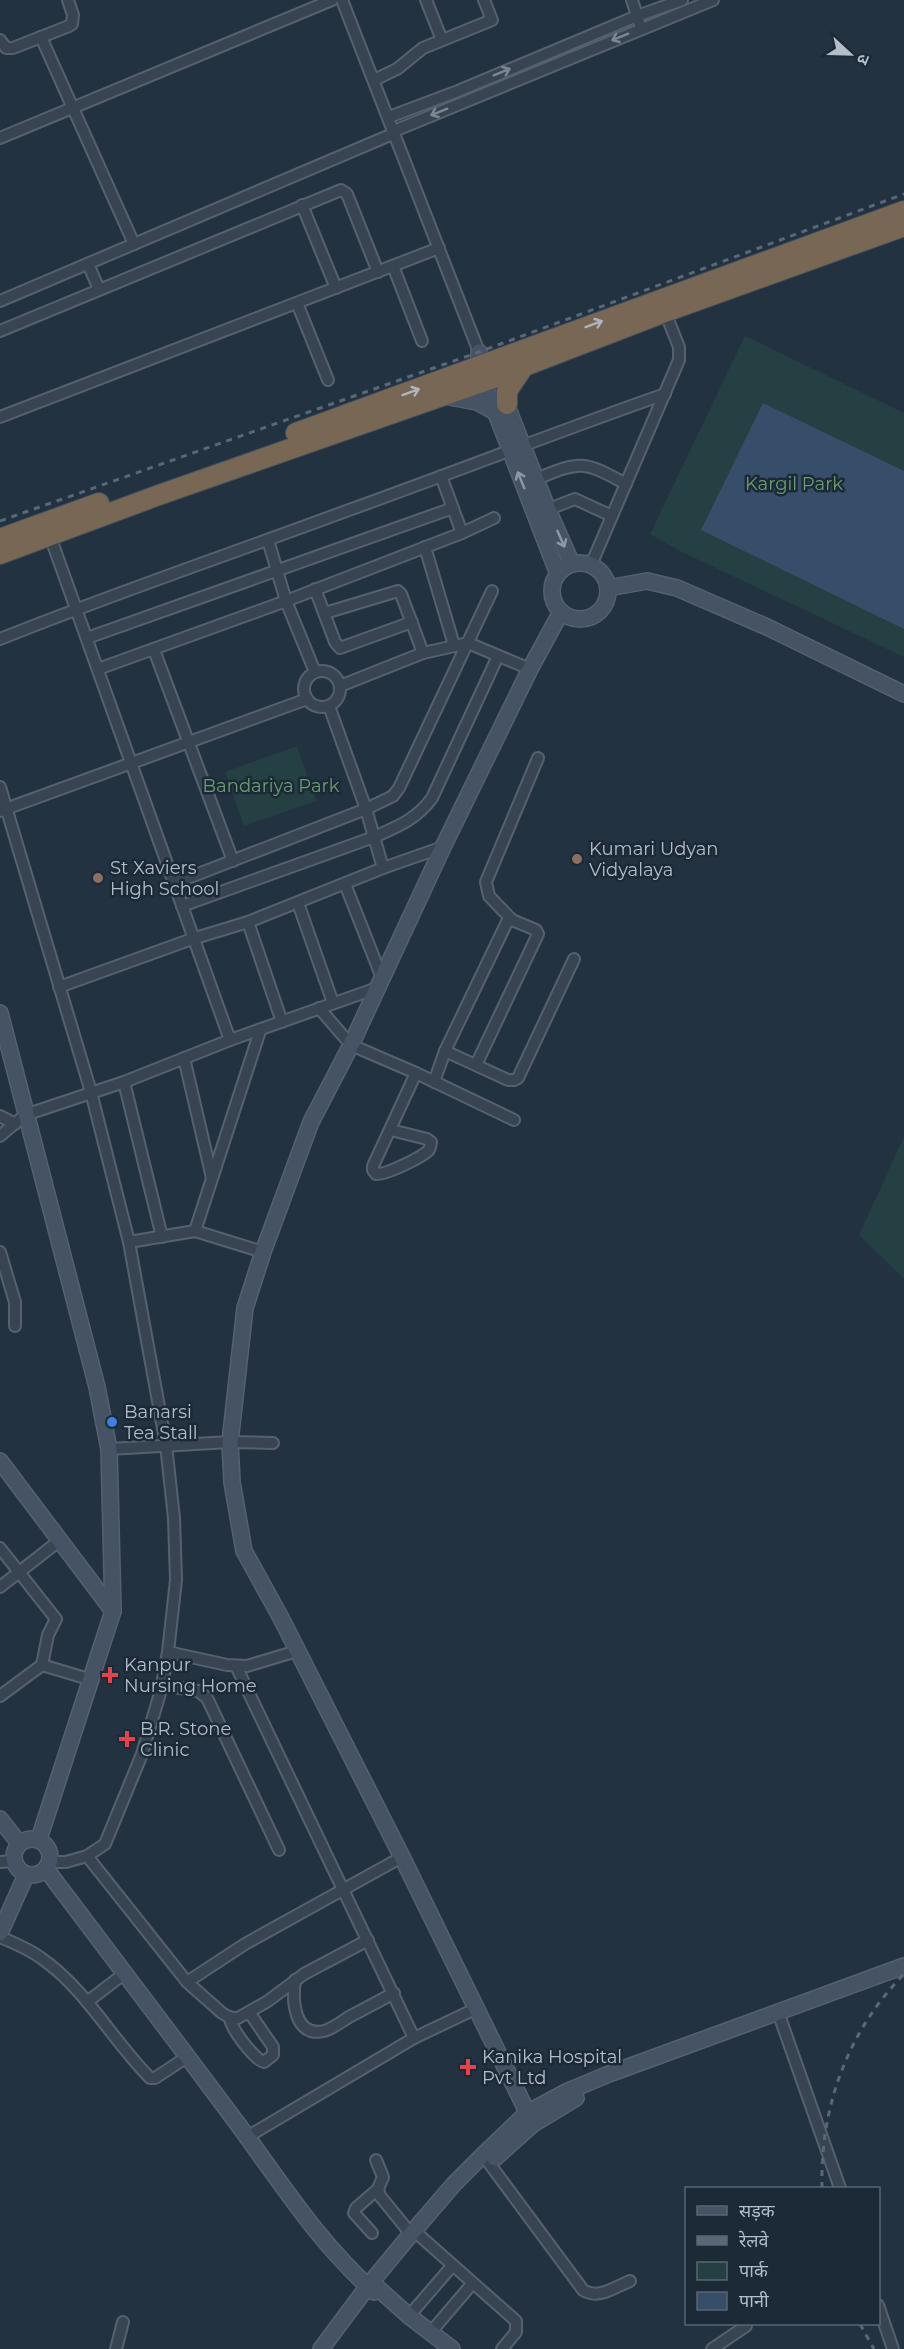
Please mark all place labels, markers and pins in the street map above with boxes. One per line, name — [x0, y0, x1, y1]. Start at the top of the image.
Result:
place label: Kumari Udyan Vidyalaya — [589, 838, 718, 881]
marker: Kumari Udyan Vidyalaya — [570, 852, 584, 866]
place label: St Xaviers High School — [110, 857, 219, 900]
marker: St Xaviers High School — [91, 871, 105, 885]
place label: Banarsi Tea Stall — [124, 1401, 198, 1444]
marker: Banarsi Tea Stall — [105, 1415, 119, 1429]
place label: Kanpur Nursing Home — [124, 1654, 257, 1697]
marker: Kanpur Nursing Home — [101, 1666, 119, 1684]
place label: B.R. Stone Clinic — [140, 1718, 231, 1761]
marker: B.R. Stone Clinic — [118, 1730, 136, 1748]
place label: Kanika Hospital Pvt Ltd — [482, 2046, 622, 2089]
marker: Kanika Hospital Pvt Ltd — [459, 2058, 477, 2076]

